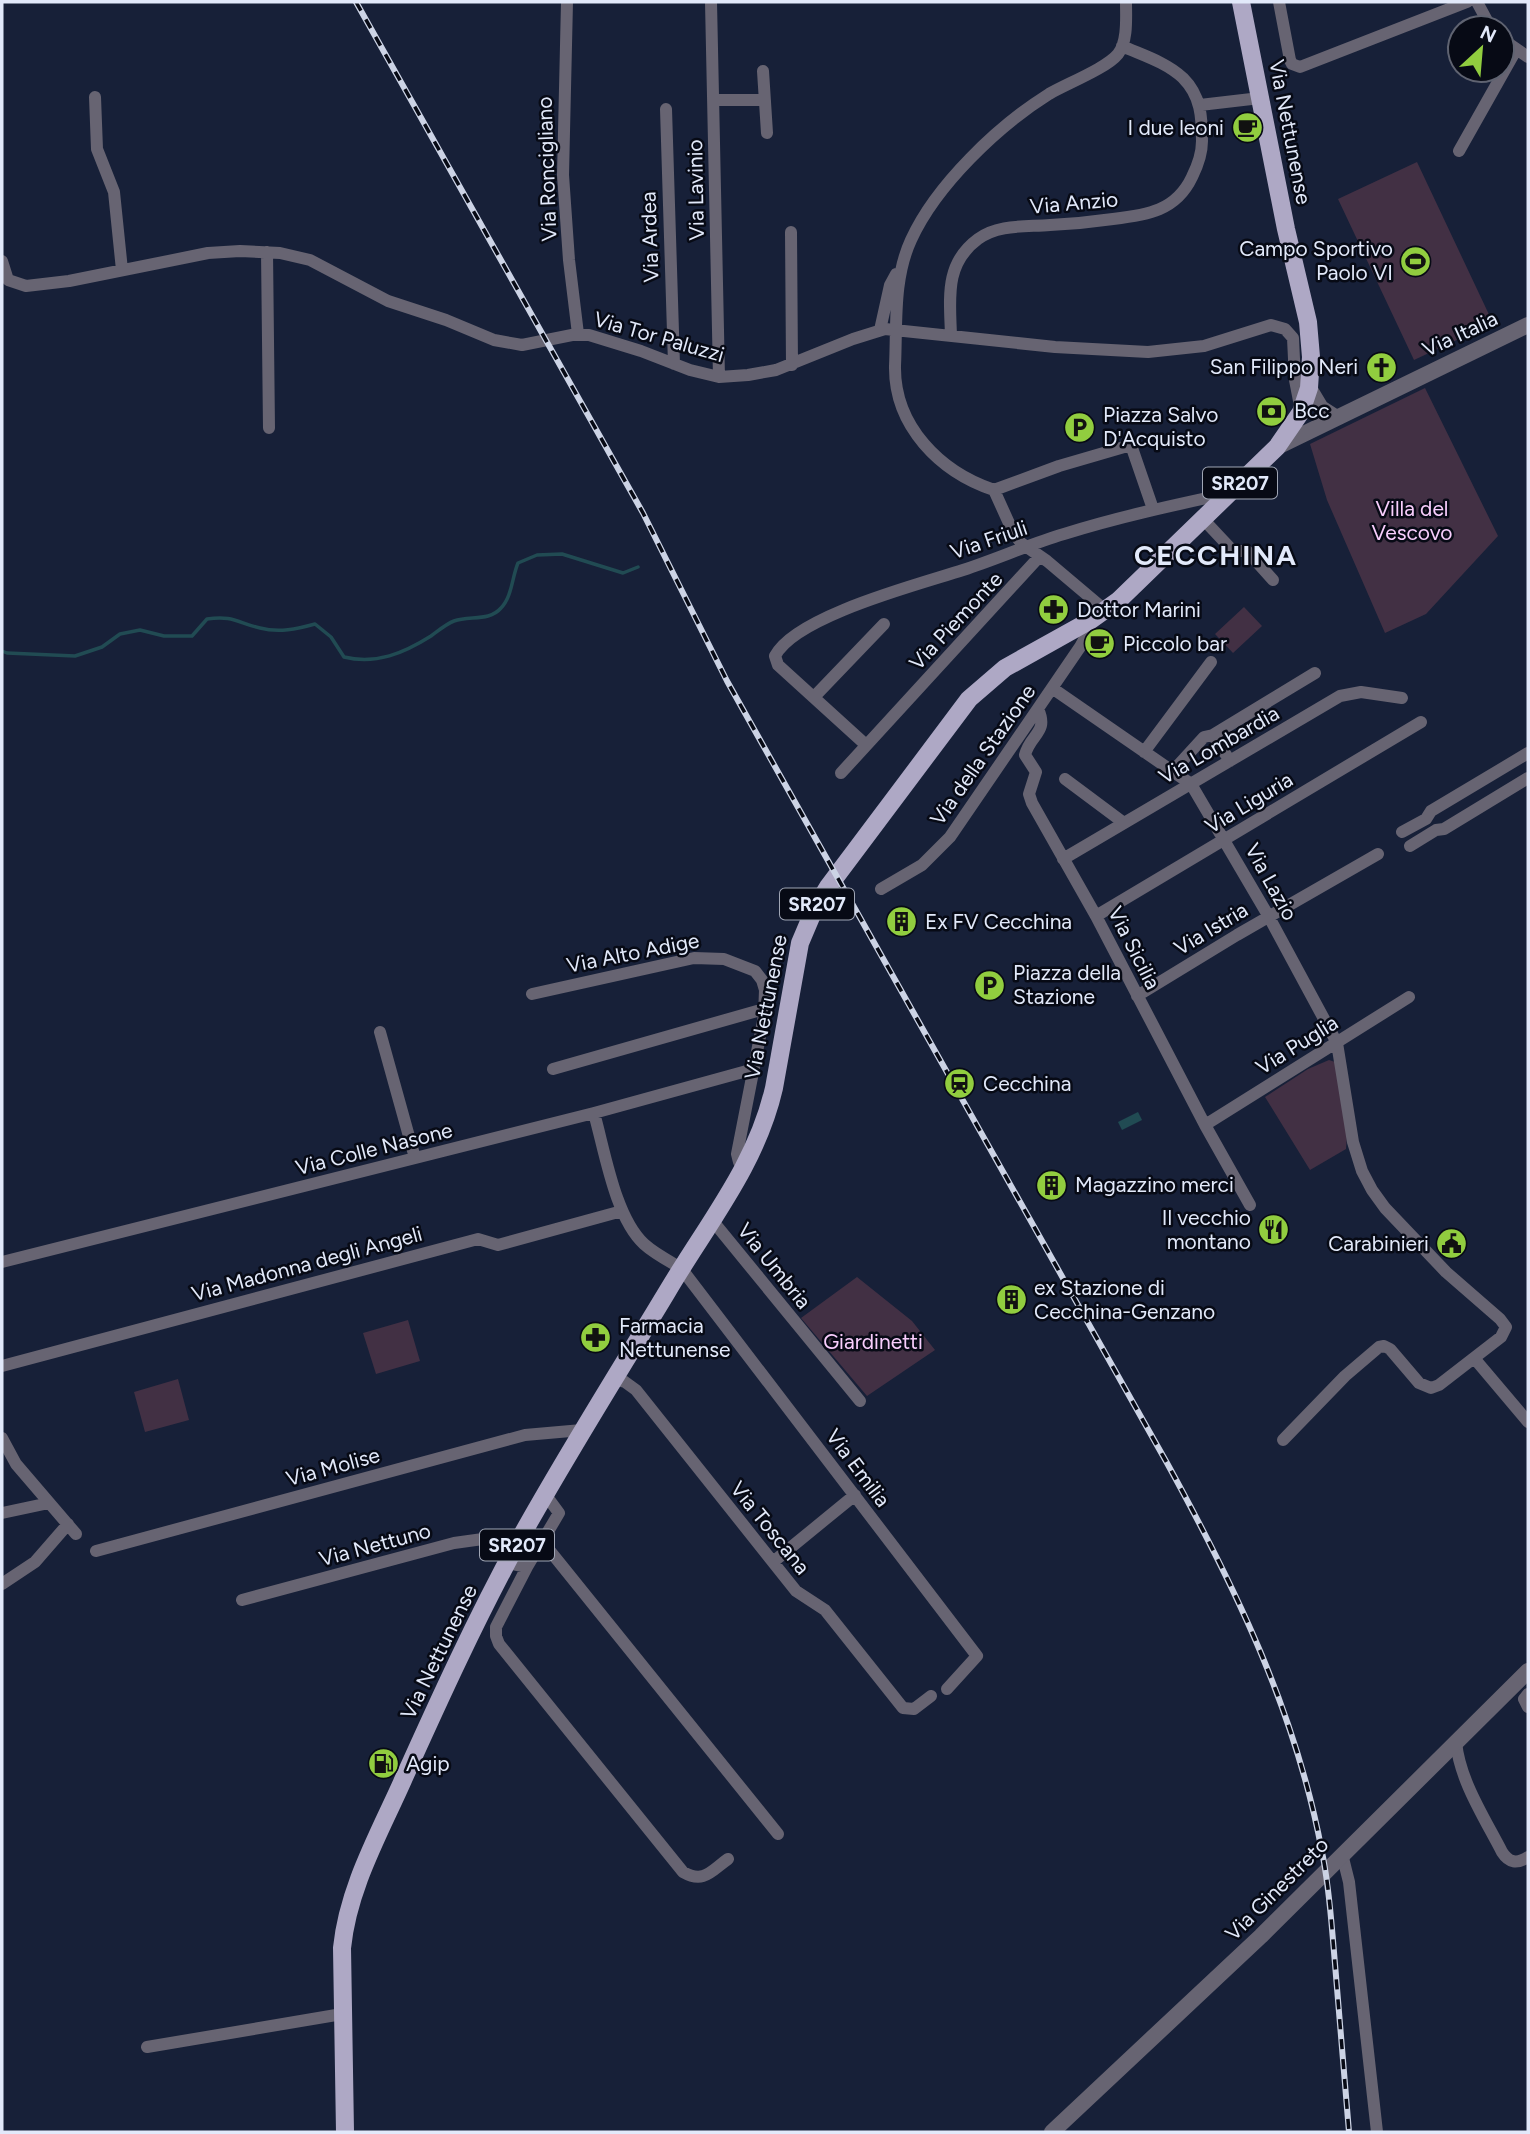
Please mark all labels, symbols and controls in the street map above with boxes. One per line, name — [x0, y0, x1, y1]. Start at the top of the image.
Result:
north arrow — [1446, 14, 1516, 84]
text: N — [1477, 21, 1500, 48]
street label: Via Nettunense — [1264, 57, 1317, 206]
street label: Via Roncigliano — [531, 96, 562, 242]
cafe icon: I due leoni — [1230, 111, 1264, 145]
place label: I due leoni — [1128, 115, 1224, 140]
street label: Via Lavinio — [682, 139, 709, 241]
street label: Via Anzio — [1029, 186, 1119, 219]
street label: Via Ardea — [635, 191, 664, 283]
place label: Campo Sportivo Paolo VI — [1239, 236, 1393, 285]
sports icon: Campo Sportivo Paolo VI — [1399, 244, 1433, 278]
street label: Via Italia — [1418, 305, 1501, 362]
street label: Via Tor Paluzzi — [591, 306, 727, 367]
church icon: San Filippo Neri — [1364, 350, 1398, 384]
place label: San Filippo Neri — [1210, 354, 1358, 379]
bank icon: Bcc — [1254, 394, 1288, 428]
place label: Bcc — [1294, 398, 1330, 423]
place label: Piazza Salvo D'Acquisto — [1103, 402, 1218, 451]
parking icon: Piazza Salvo D'Acquisto — [1063, 410, 1097, 444]
road number: SR207 — [1203, 468, 1277, 498]
park label: Villa del Vescovo — [1371, 496, 1453, 545]
street label: Via Friuli — [947, 515, 1031, 564]
district label: CECCHINA — [1134, 538, 1298, 572]
street label: Via Piemonte — [904, 566, 1007, 675]
pharmacy icon: Dottor Marini — [1037, 593, 1071, 627]
place label: Dottor Marini — [1077, 597, 1201, 622]
cafe icon: Piccolo bar — [1083, 627, 1117, 661]
place label: Piccolo bar — [1123, 631, 1227, 656]
street label: Via della Stazione — [925, 679, 1041, 830]
street label: Via Lombardia — [1154, 700, 1283, 789]
street label: Via Liguria — [1200, 767, 1297, 838]
street label: Via Lazio — [1240, 839, 1303, 925]
road number: SR207 — [780, 888, 854, 920]
street label: Via Istria — [1169, 897, 1252, 960]
street label: Via Sicilia — [1103, 902, 1166, 993]
building icon: Ex FV Cecchina — [885, 905, 919, 939]
place label: Ex FV Cecchina — [925, 909, 1072, 934]
street label: Via Alto Adige — [565, 927, 701, 978]
street label: Via Nettunense — [739, 932, 792, 1081]
place label: Piazza della Stazione — [1013, 960, 1121, 1009]
parking icon: Piazza della Stazione — [973, 968, 1007, 1002]
street label: Via Puglia — [1251, 1010, 1342, 1079]
station icon: Cecchina — [943, 1067, 977, 1101]
place label: Cecchina — [983, 1071, 1071, 1096]
street label: Via Colle Nasone — [293, 1117, 455, 1180]
building icon: Magazzino merci — [1035, 1168, 1069, 1202]
place label: Magazzino merci — [1075, 1172, 1234, 1197]
place label: Il vecchio montano — [1162, 1205, 1251, 1254]
restaurant icon: Il vecchio montano — [1257, 1213, 1291, 1247]
street label: Via Umbria — [732, 1218, 817, 1314]
street label: Via Madonna degli Angeli — [189, 1221, 425, 1306]
public building icon: Carabinieri — [1435, 1227, 1469, 1261]
place label: Carabinieri — [1328, 1231, 1429, 1256]
place label: ex Stazione di Cecchina-Genzano — [1034, 1275, 1215, 1324]
building icon: ex Stazione di Cecchina-Genzano — [994, 1283, 1028, 1317]
place label: Farmacia Nettunense — [619, 1313, 730, 1362]
pharmacy icon: Farmacia Nettunense — [579, 1321, 613, 1355]
park label: Giardinetti — [823, 1329, 923, 1354]
street label: Via Emilia — [821, 1424, 896, 1511]
street label: Via Molise — [283, 1442, 382, 1491]
street label: Via Toscana — [725, 1476, 815, 1579]
street label: Via Nettuno — [316, 1518, 433, 1571]
road number: SR207 — [480, 1530, 554, 1560]
street label: Via Nettunense — [395, 1580, 482, 1723]
fuel station icon: Agip — [366, 1747, 400, 1781]
place label: Agip — [406, 1751, 450, 1776]
street label: Via Ginestreto — [1220, 1832, 1333, 1945]

